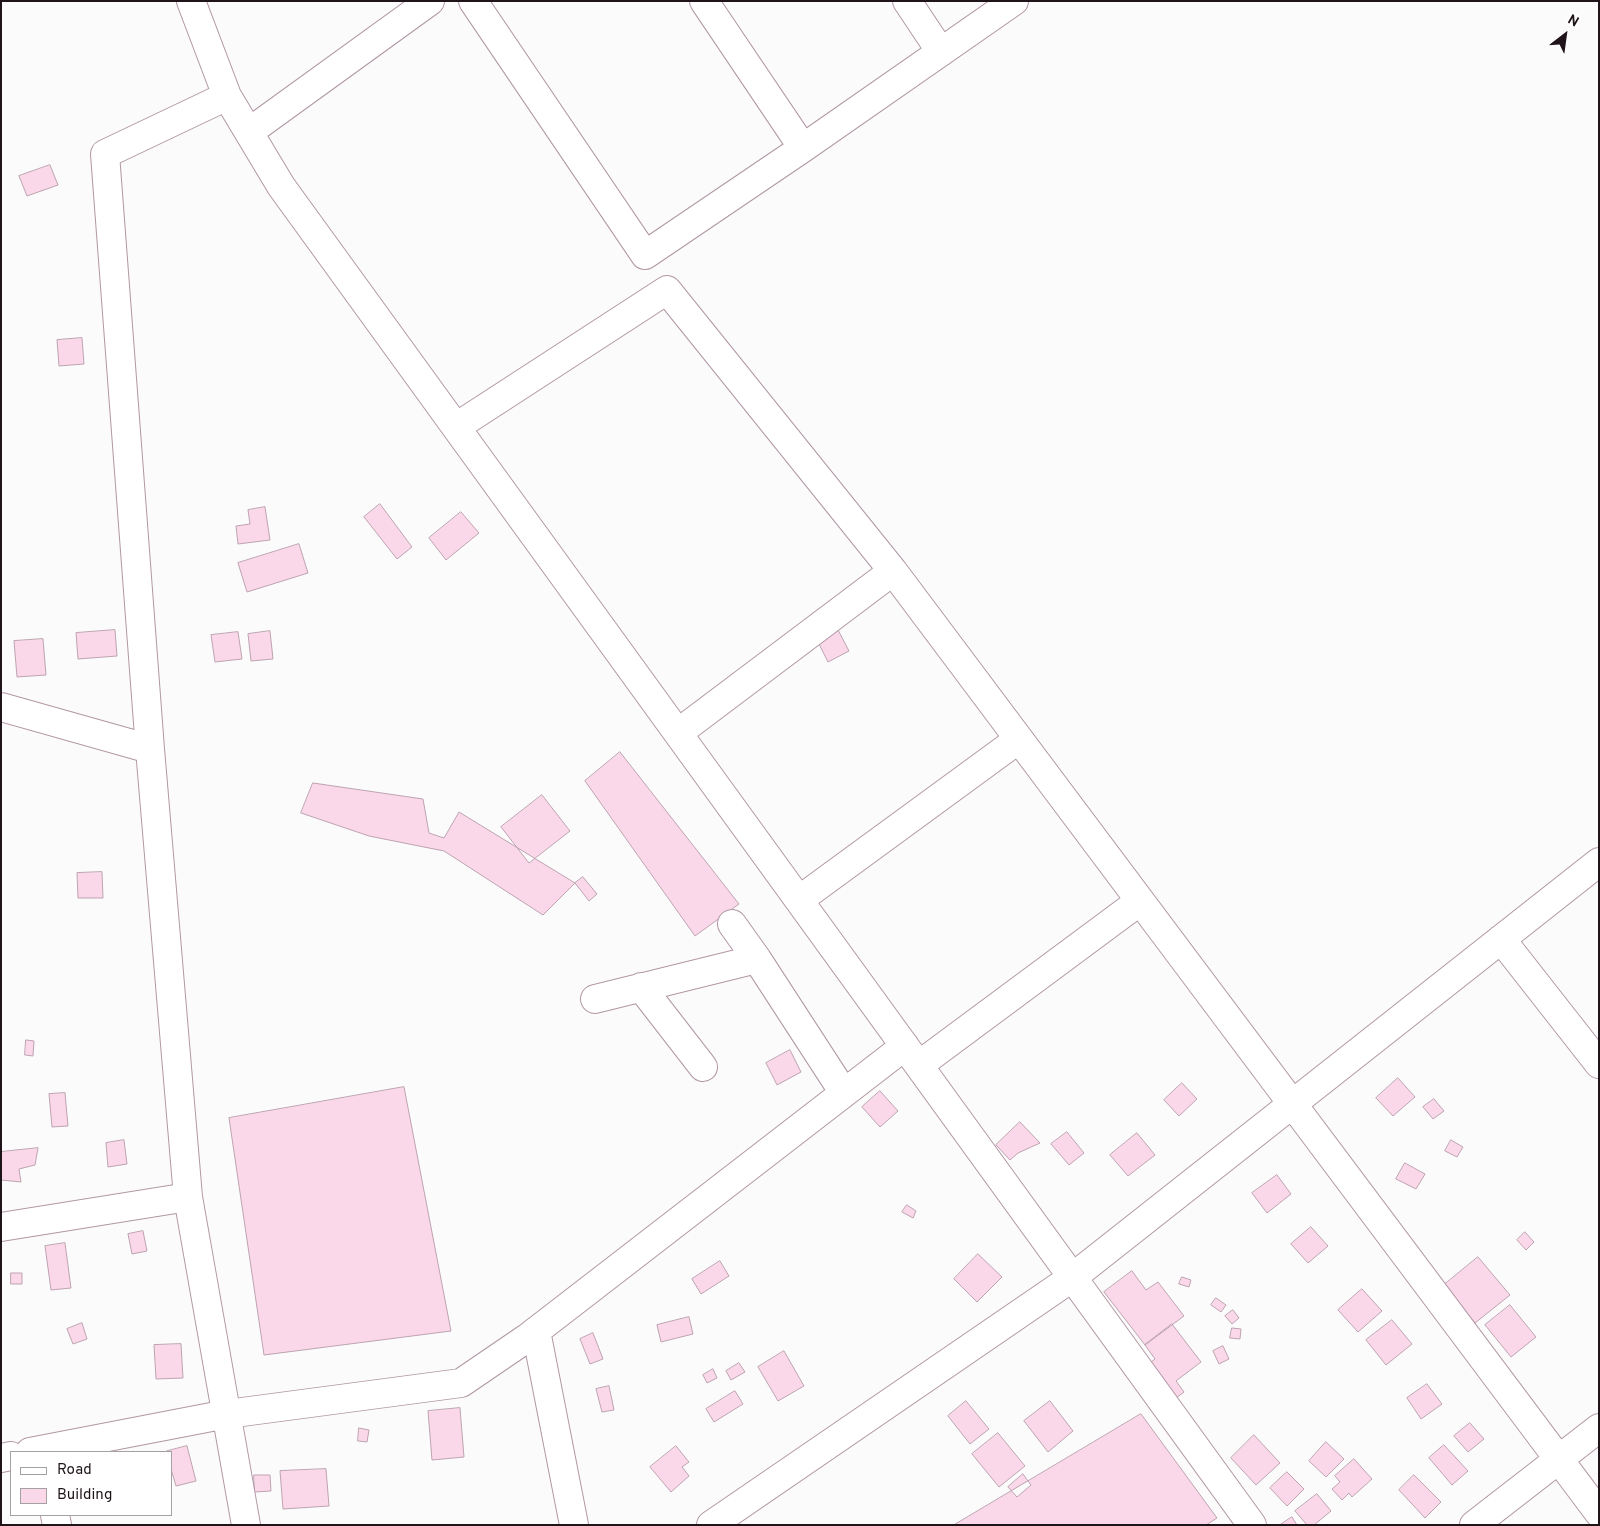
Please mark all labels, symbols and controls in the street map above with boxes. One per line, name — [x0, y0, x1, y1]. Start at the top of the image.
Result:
north arrow — [1540, 10, 1590, 60]
text: N — [1564, 12, 1581, 31]
legend — [10, 1451, 172, 1516]
text: Road — [57, 1461, 92, 1480]
text: Building — [57, 1486, 112, 1505]

